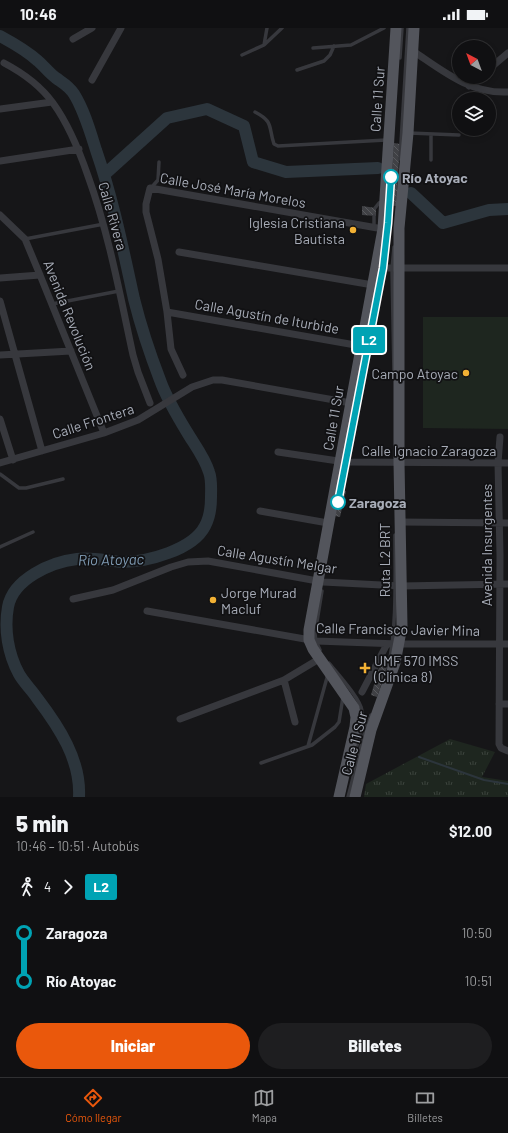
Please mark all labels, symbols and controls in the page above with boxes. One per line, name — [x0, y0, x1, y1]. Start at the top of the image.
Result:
text: 10:46 — [20, 5, 56, 23]
north arrow — [452, 40, 496, 84]
map controls — [452, 40, 496, 136]
street label: Calle 11 Sur — [366, 66, 388, 132]
button: layers — [452, 92, 496, 136]
street label: Calle José María Morelos — [159, 169, 308, 211]
marker: Río Atoyac — [383, 169, 399, 185]
place label: Río Atoyac — [402, 169, 468, 186]
street label: Calle Rivera — [95, 180, 131, 252]
place label: Iglesia Cristiana Bautista — [249, 214, 345, 247]
marker: Iglesia Cristiana Bautista — [348, 225, 358, 235]
street label: Avenida Revolución — [40, 257, 100, 373]
street label: Calle Agustín de Iturbide — [194, 295, 340, 337]
line badge: L2 — [351, 327, 387, 353]
text: L2 — [361, 331, 377, 348]
place label: Campo Atoyac — [372, 365, 458, 382]
marker: Campo Atoyac — [461, 368, 471, 378]
street label: Calle 11 Sur — [319, 384, 347, 452]
street label: Calle Frontera — [50, 400, 136, 442]
street label: Calle Ignacio Zaragoza — [362, 442, 496, 459]
street label: Avenida Insurgentes — [478, 483, 495, 606]
marker: Zaragoza — [330, 494, 346, 510]
place label: Zaragoza — [349, 494, 406, 511]
street label: Ruta L2 BRT — [376, 523, 393, 597]
street label: Calle Agustín Melgar — [216, 541, 338, 577]
water label: Río Atoyac — [78, 549, 145, 569]
place label: Jorge Murad Macluf — [221, 584, 297, 617]
marker: Jorge Murad Macluf — [208, 595, 218, 605]
street label: Calle Francisco Javier Mina — [316, 619, 480, 639]
place label: UMF 570 IMSS (Clínica 8) — [373, 652, 458, 685]
marker: UMF 570 IMSS (Clínica 8) — [359, 662, 371, 674]
street label: Calle 11 Sur — [337, 709, 371, 777]
text: 5 min — [16, 810, 69, 836]
text: $12.00 — [449, 822, 492, 840]
text: 10:46 – 10:51 · Autobús — [16, 838, 139, 854]
icon: walk — [16, 876, 38, 898]
icon: forward — [57, 876, 79, 898]
text: L2 — [93, 878, 109, 895]
text: 4 — [44, 879, 51, 895]
text: Zaragoza — [46, 924, 107, 942]
text: 10:50 — [462, 925, 492, 941]
text: Río Atoyac — [46, 972, 116, 990]
text: 10:51 — [465, 973, 492, 989]
button: Iniciar — [16, 1023, 250, 1069]
button: Billetes — [258, 1023, 492, 1069]
tab: Cómo llegar — [65, 1087, 121, 1124]
tab: Mapa — [252, 1087, 277, 1124]
tab: Billetes — [407, 1087, 443, 1124]

